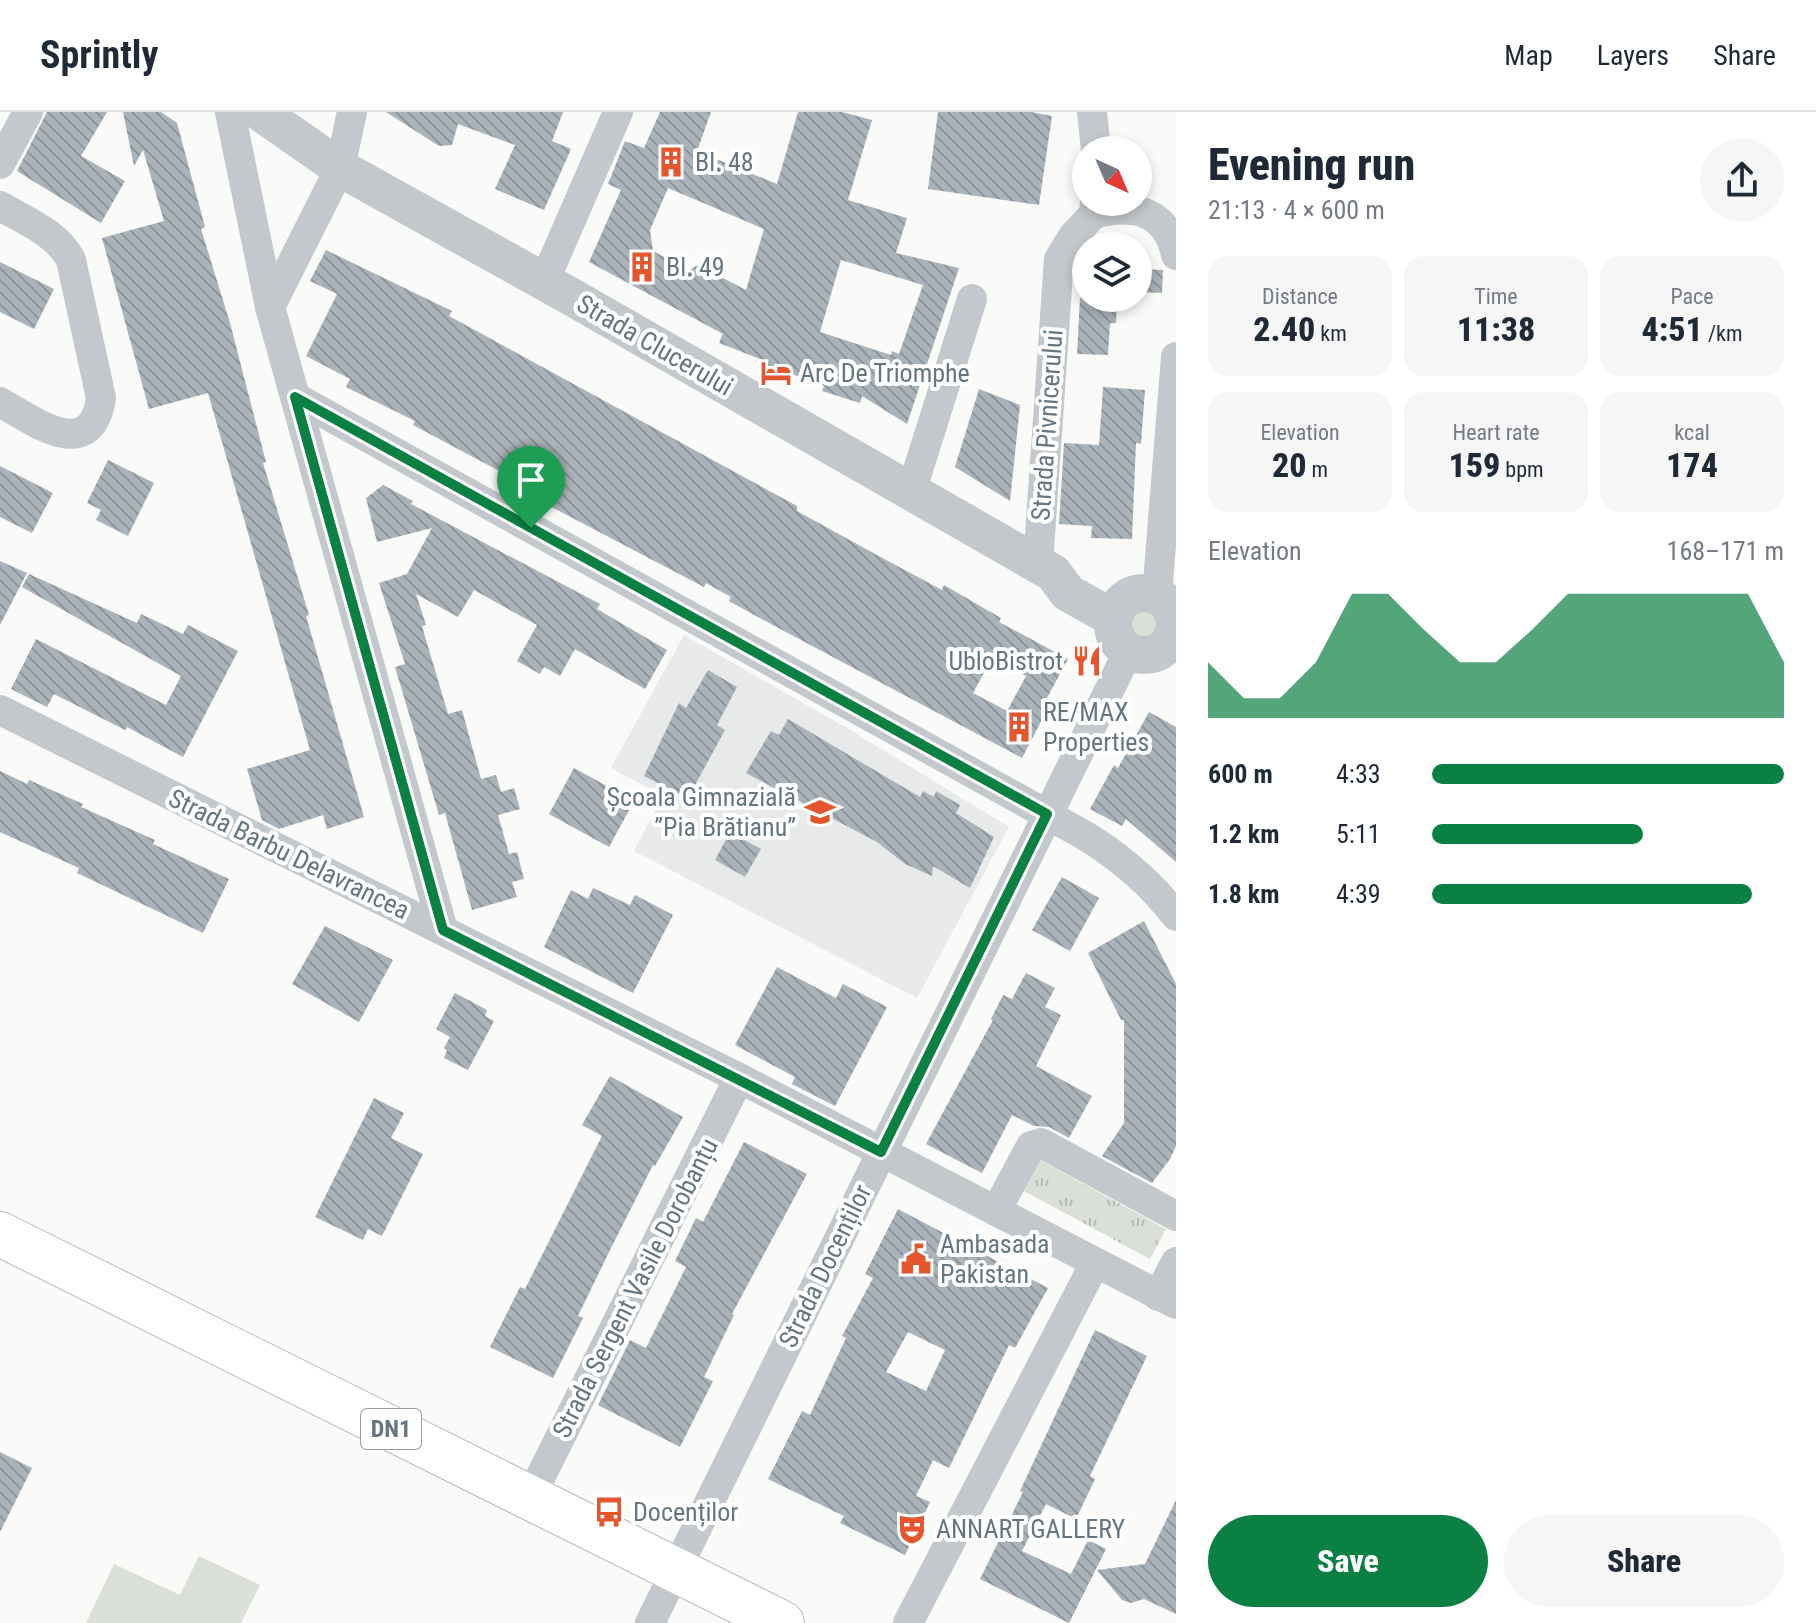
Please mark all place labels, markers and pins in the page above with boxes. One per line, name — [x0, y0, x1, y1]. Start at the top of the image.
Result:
building icon: Bl. 48 — [654, 145, 688, 179]
place label: Bl. 48 — [695, 147, 754, 177]
building icon: Bl. 49 — [625, 250, 659, 284]
place label: Bl. 49 — [666, 252, 725, 282]
hotel icon: Arc De Triomphe — [759, 356, 793, 390]
place label: Arc De Triomphe — [800, 358, 970, 388]
pin — [497, 446, 565, 528]
restaurant icon: UbloBistrot — [1070, 644, 1104, 678]
place label: UbloBistrot — [948, 646, 1063, 676]
place label: RE/MAX Properties — [1043, 697, 1149, 757]
building icon: RE/MAX Properties — [1002, 710, 1036, 744]
place label: Școala Gimnazială ”Pia Brătianu” — [606, 782, 796, 842]
school or university icon: Școala Gimnazială ”Pia Brătianu” — [803, 795, 837, 829]
place label: Ambasada Pakistan — [940, 1229, 1050, 1289]
public building icon: Ambasada Pakistan — [899, 1242, 933, 1276]
bus stop icon: Docenților — [592, 1495, 626, 1529]
place label: Docenților — [633, 1497, 738, 1528]
theatre icon: ANNART GALLERY — [895, 1512, 929, 1546]
place label: ANNART GALLERY — [936, 1514, 1125, 1544]

